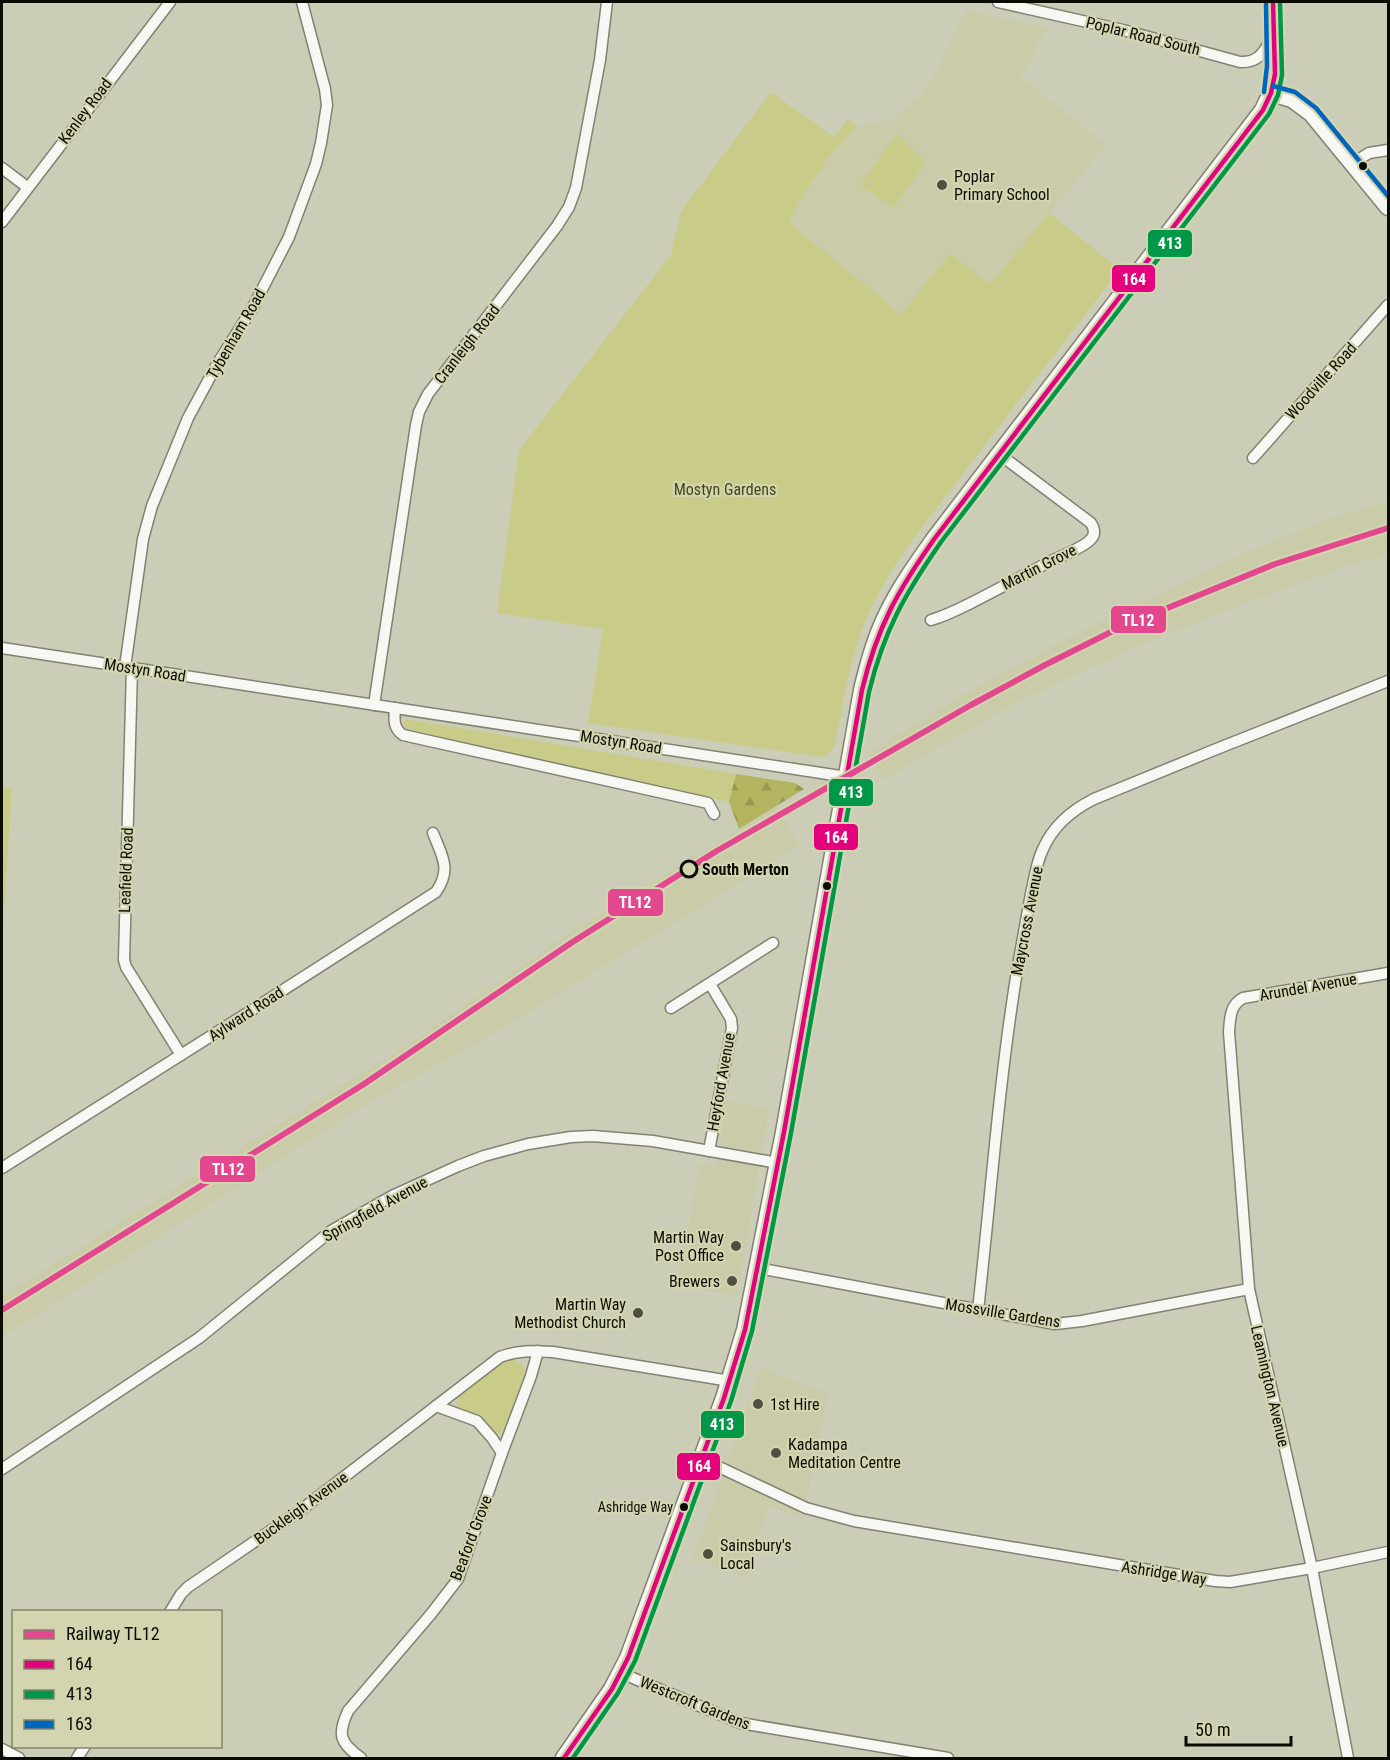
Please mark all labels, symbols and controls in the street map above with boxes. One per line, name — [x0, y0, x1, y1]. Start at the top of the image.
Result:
street label: Poplar Road South — [1084, 13, 1202, 59]
street label: Kenley Road — [54, 74, 116, 148]
unlabelled marker — [1357, 160, 1369, 172]
place label: Poplar Primary School — [954, 167, 1050, 204]
marker: Poplar Primary School — [935, 178, 949, 192]
line badge: 413 — [1147, 229, 1193, 258]
text: 413 — [1158, 234, 1182, 253]
line badge: 164 — [1111, 264, 1156, 293]
text: 164 — [1122, 270, 1146, 289]
street label: Tybenham Road — [203, 286, 269, 382]
street label: Cranleigh Road — [430, 301, 504, 387]
street label: Woodville Road — [1281, 339, 1361, 423]
park label: Mostyn Gardens — [674, 480, 776, 499]
street label: Martin Grove — [999, 540, 1079, 594]
line badge: TL12 — [1110, 605, 1167, 634]
text: TL12 — [1122, 611, 1154, 630]
street label: Mostyn Road — [103, 654, 187, 686]
street label: Mostyn Road — [579, 726, 663, 758]
line badge: 413 — [828, 778, 874, 807]
text: 413 — [839, 783, 863, 802]
line badge: 164 — [813, 823, 859, 851]
street label: Leafield Road — [115, 827, 137, 913]
text: 164 — [824, 828, 848, 847]
marker: South Merton — [680, 860, 698, 878]
place label: South Merton — [702, 860, 789, 879]
street label: Maycross Avenue — [1007, 865, 1047, 977]
unlabelled marker — [821, 880, 833, 892]
line badge: TL12 — [607, 888, 664, 917]
text: TL12 — [619, 893, 651, 912]
street label: Arundel Avenue — [1258, 969, 1358, 1005]
street label: Aylward Road — [205, 983, 287, 1045]
street label: Heyford Avenue — [703, 1031, 739, 1133]
line badge: TL12 — [199, 1155, 256, 1183]
text: TL12 — [212, 1160, 244, 1179]
street label: Springfield Avenue — [319, 1172, 431, 1246]
place label: Martin Way Post Office — [653, 1228, 724, 1265]
marker: Martin Way Post Office — [729, 1239, 743, 1253]
place label: Brewers — [669, 1272, 720, 1291]
marker: Brewers — [725, 1274, 739, 1288]
place label: Martin Way Methodist Church — [514, 1295, 626, 1332]
street label: Mossville Gardens — [944, 1295, 1062, 1331]
marker: Martin Way Methodist Church — [631, 1306, 645, 1320]
street label: Leamington Avenue — [1247, 1323, 1293, 1449]
place label: 1st Hire — [770, 1395, 819, 1414]
marker: 1st Hire — [751, 1397, 765, 1411]
line badge: 413 — [700, 1410, 745, 1439]
text: 413 — [710, 1415, 734, 1434]
place label: Kadampa Meditation Centre — [788, 1435, 901, 1472]
marker: Kadampa Meditation Centre — [769, 1446, 783, 1460]
line badge: 164 — [676, 1452, 721, 1481]
text: 164 — [687, 1457, 711, 1476]
street label: Buckleigh Avenue — [250, 1468, 352, 1548]
street label: Beaford Grove — [446, 1493, 496, 1583]
place label: Ashridge Way — [598, 1499, 673, 1515]
marker: Ashridge Way — [678, 1501, 690, 1513]
place label: Sainsbury's Local — [720, 1536, 792, 1573]
marker: Sainsbury's Local — [701, 1547, 715, 1561]
street label: Ashridge Way — [1120, 1557, 1208, 1589]
legend — [12, 1610, 222, 1748]
text: Railway TL12 — [66, 1623, 160, 1644]
text: 164 — [66, 1653, 93, 1674]
street label: Westcroft Gardens — [637, 1672, 753, 1734]
text: 413 — [66, 1683, 93, 1704]
scale bar — [1186, 1709, 1291, 1747]
text: 163 — [66, 1713, 93, 1734]
text: 50 m — [1195, 1719, 1230, 1740]

